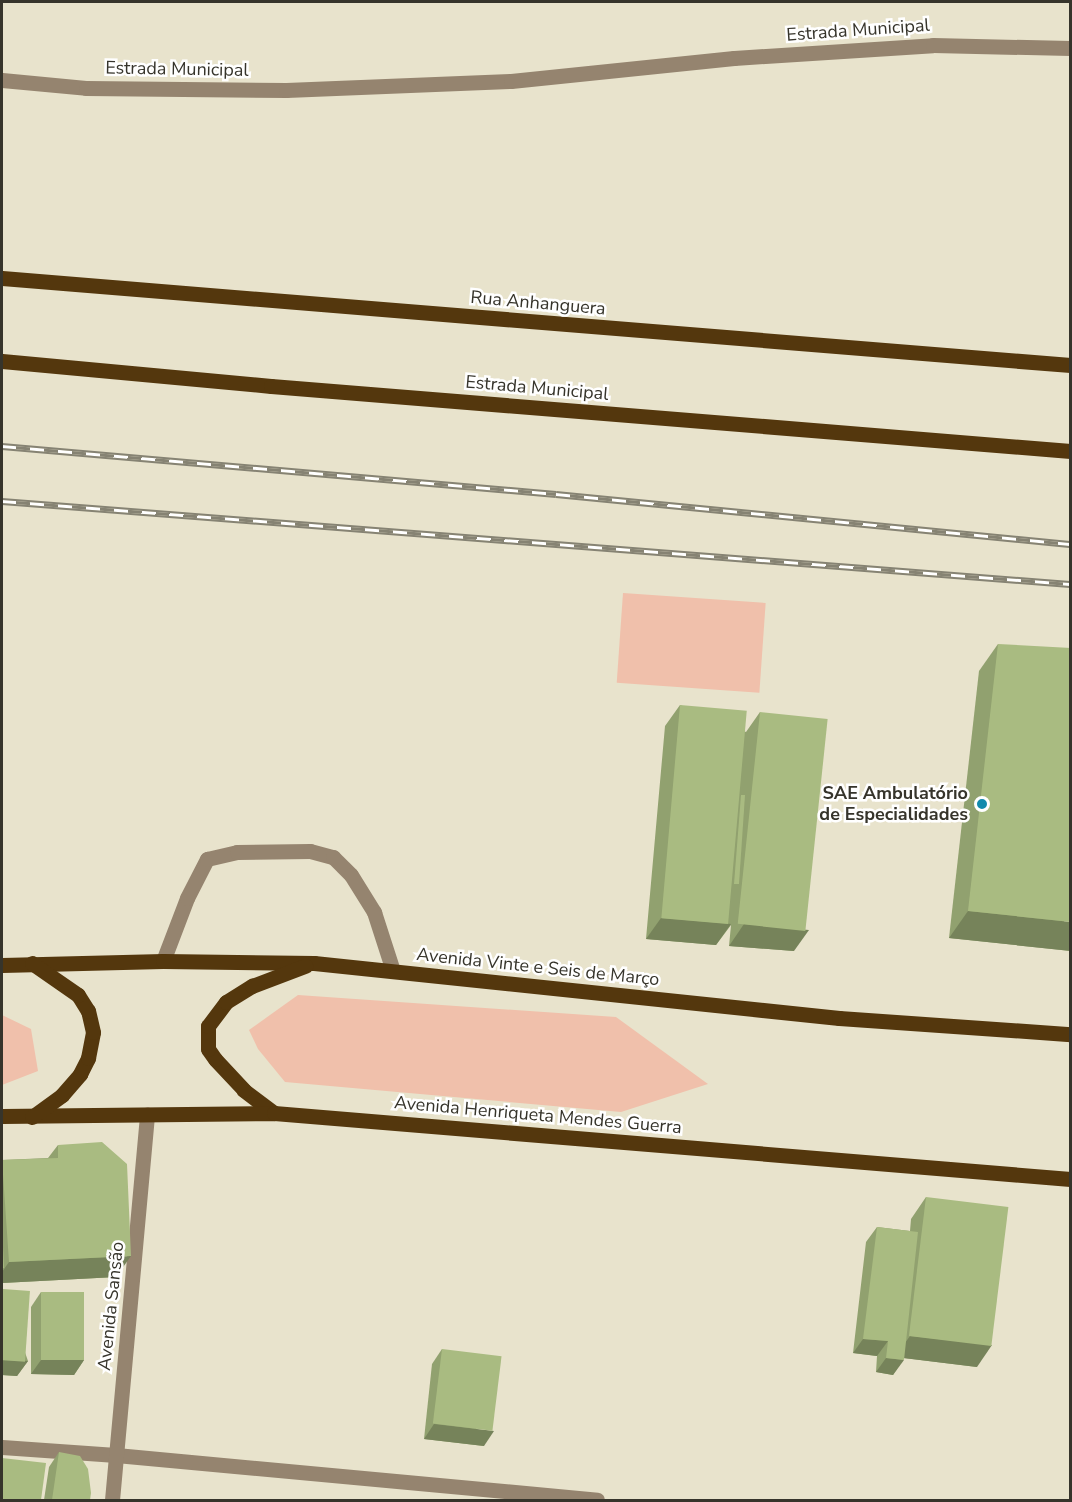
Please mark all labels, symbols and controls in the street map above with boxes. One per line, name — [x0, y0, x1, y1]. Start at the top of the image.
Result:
street label: Estrada Municipal — [786, 14, 930, 46]
street label: Estrada Municipal — [105, 57, 249, 81]
street label: Rua Anhanguera — [469, 286, 607, 320]
street label: Estrada Municipal — [465, 371, 609, 405]
place label: SAE Ambulatório de Especialidades — [819, 783, 968, 826]
marker: SAE Ambulatório de Especialidades — [973, 795, 991, 813]
street label: Avenida Vinte e Seis de Março — [416, 944, 660, 990]
street label: Avenida Henriqueta Mendes Guerra — [393, 1092, 683, 1138]
street label: Avenida Sansão — [93, 1240, 129, 1372]

